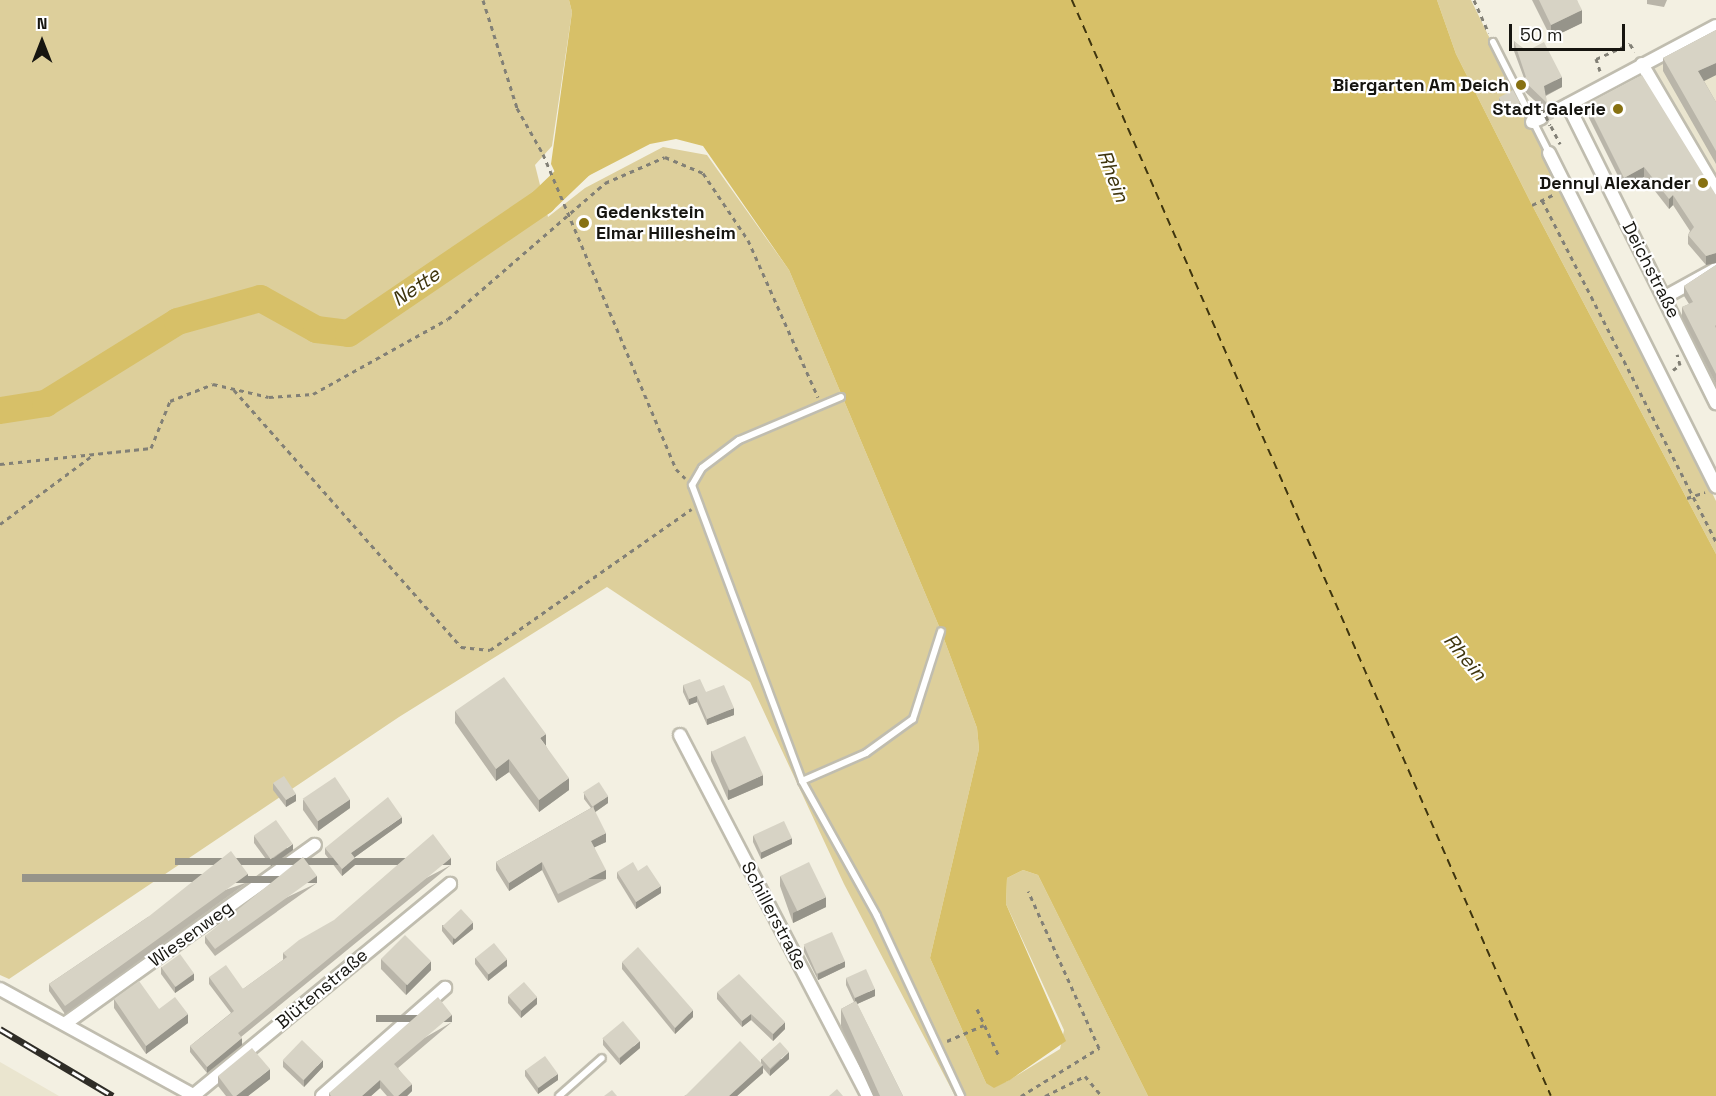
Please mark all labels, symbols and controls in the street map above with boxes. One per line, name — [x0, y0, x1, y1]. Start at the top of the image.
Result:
north arrow — [12, 12, 72, 72]
scale bar — [1512, 12, 1628, 50]
text: N — [37, 13, 47, 34]
text: 50 m — [1520, 23, 1562, 46]
place label: Biergarten Am Deich — [1332, 74, 1509, 96]
marker: Biergarten Am Deich — [1514, 78, 1528, 92]
place label: Stadt Galerie — [1493, 98, 1606, 120]
marker: Stadt Galerie — [1611, 102, 1625, 116]
water label: Rhein — [1092, 147, 1134, 205]
place label: Dennyl Alexander — [1539, 172, 1691, 194]
marker: Dennyl Alexander — [1696, 176, 1710, 190]
place label: Gedenkstein Elmar Hillesheim — [596, 202, 736, 244]
marker: Gedenkstein Elmar Hillesheim — [577, 216, 591, 230]
street label: Deichstraße — [1618, 218, 1684, 322]
water label: Nette — [387, 262, 445, 312]
water label: Rhein — [1438, 629, 1492, 685]
street label: Schillerstraße — [736, 858, 812, 974]
street label: Wiesenweg — [145, 896, 237, 972]
street label: Blütenstraße — [272, 944, 372, 1034]

